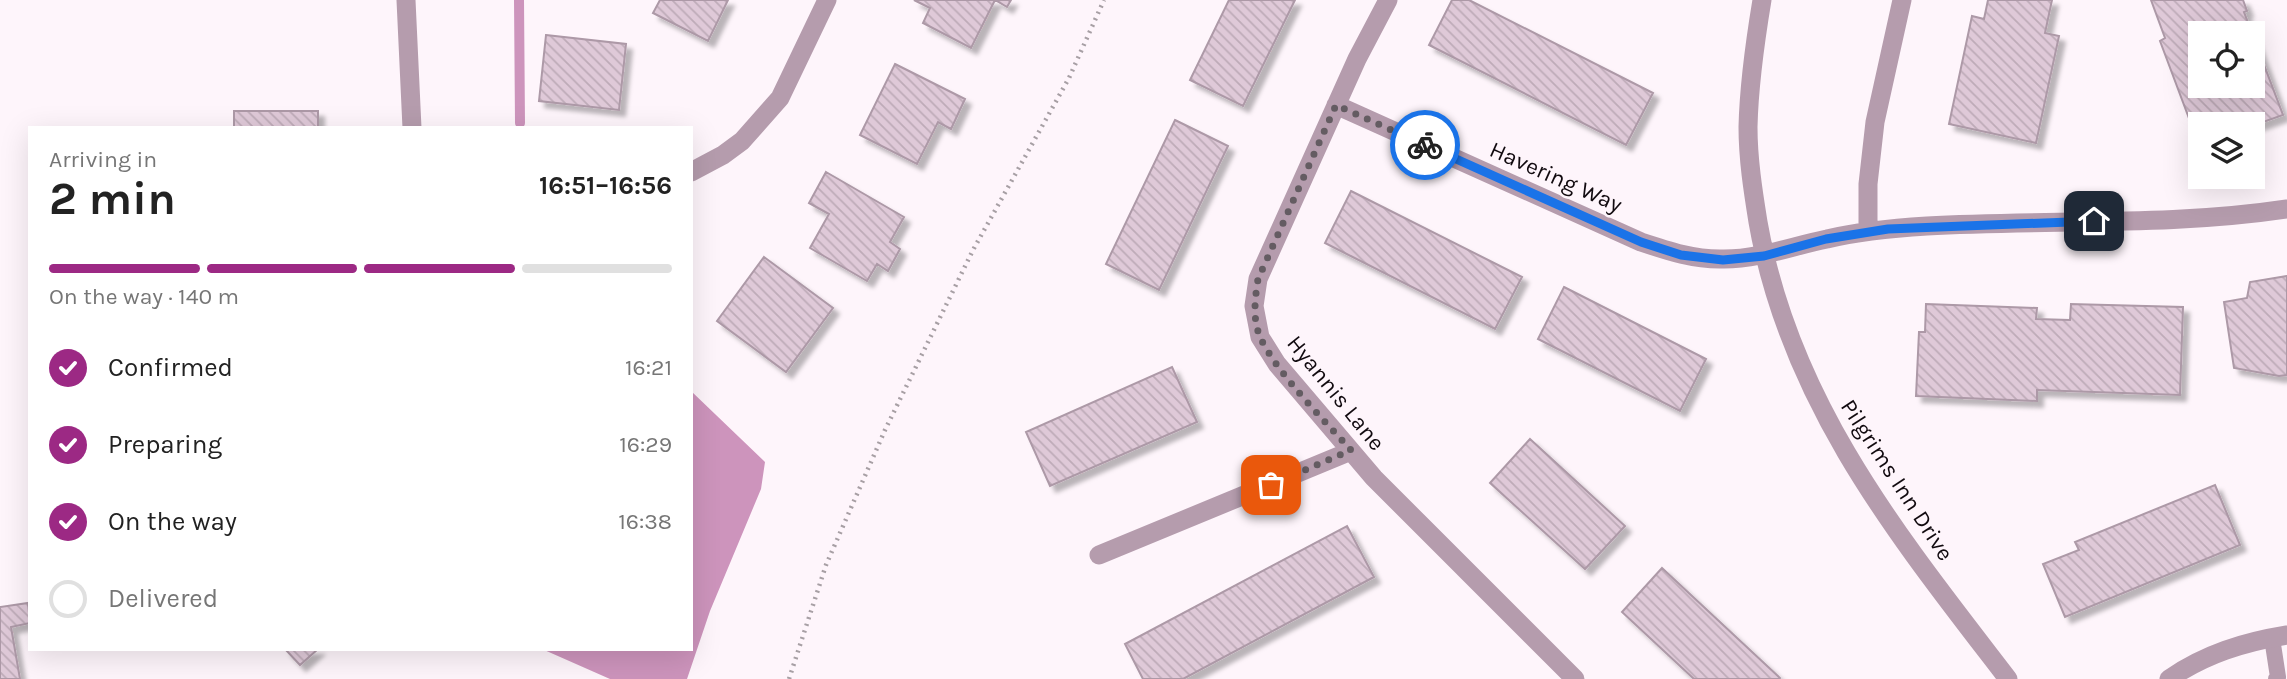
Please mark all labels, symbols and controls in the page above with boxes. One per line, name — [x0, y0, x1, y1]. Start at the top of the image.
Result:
map controls — [2188, 21, 2265, 189]
button: locate — [2188, 21, 2265, 98]
courier — [1390, 110, 1460, 180]
button: layers — [2188, 112, 2265, 189]
icon: bike — [1406, 126, 1444, 164]
street label: Havering Way — [1486, 136, 1627, 218]
text: Arriving in — [49, 146, 157, 173]
text: 16:51–16:56 — [539, 170, 672, 201]
text: 2 min — [49, 172, 176, 226]
pin — [2064, 191, 2124, 251]
icon: home — [2075, 202, 2113, 240]
text: On the way · 140 m — [49, 283, 239, 310]
street label: Hyannis Lane — [1281, 330, 1391, 456]
icon: check — [49, 349, 87, 387]
text: Confirmed — [108, 352, 233, 383]
text: 16:21 — [625, 354, 672, 381]
street label: Pilgrims Inn Drive — [1835, 394, 1959, 566]
icon: check — [49, 426, 87, 464]
text: Preparing — [108, 429, 222, 460]
text: 16:29 — [619, 431, 672, 458]
pin — [1241, 455, 1301, 515]
icon: bag — [1252, 466, 1290, 504]
icon: check — [49, 503, 87, 541]
text: On the way — [108, 506, 237, 537]
text: 16:38 — [618, 508, 672, 535]
text: Delivered — [108, 583, 218, 614]

